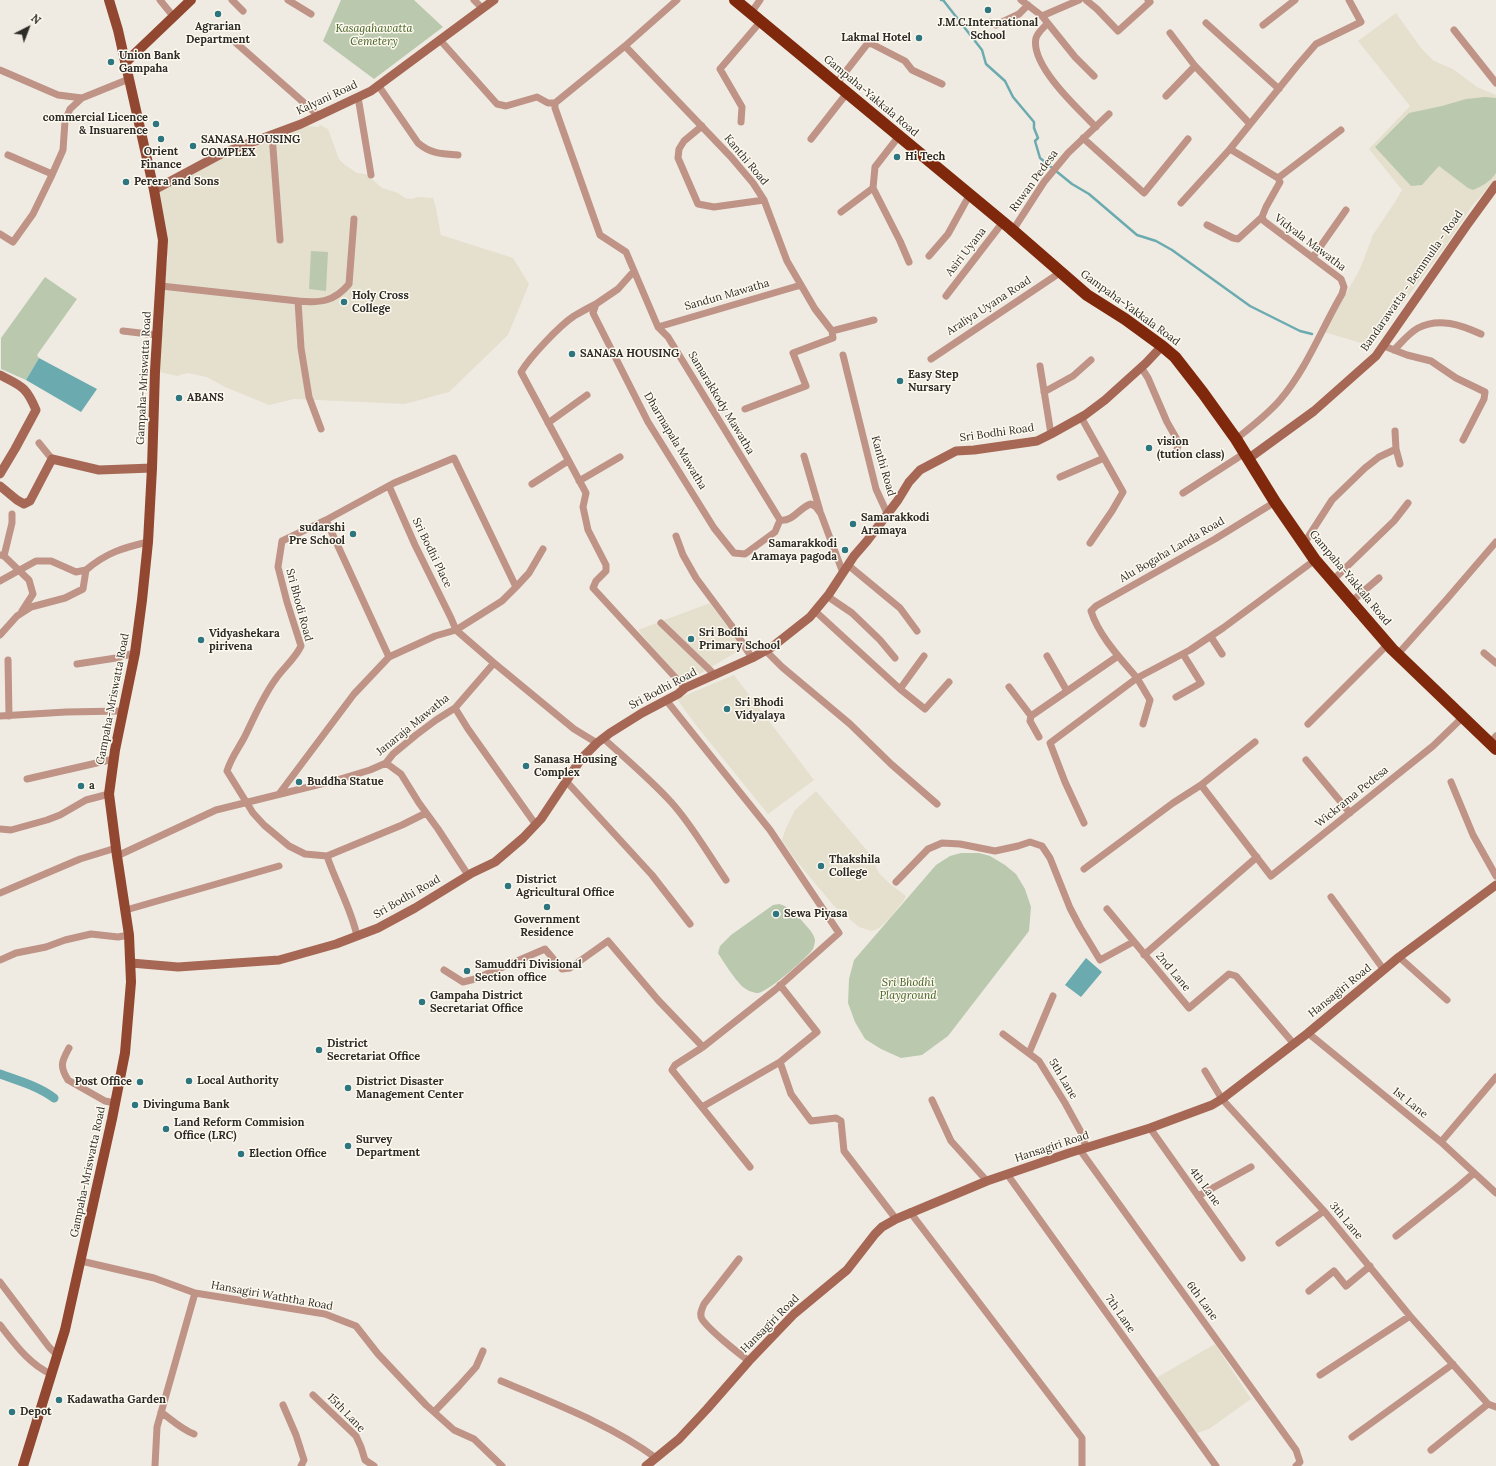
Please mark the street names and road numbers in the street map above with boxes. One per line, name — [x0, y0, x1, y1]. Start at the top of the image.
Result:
street label: Gampaha-Yakkala Road — [821, 52, 921, 140]
street label: Kalyani Road — [294, 78, 360, 118]
street label: Kanthi Road — [721, 132, 771, 188]
street label: Ruwan Pedesa — [1007, 148, 1061, 214]
street label: Bandarawatta - Bemmulla - Road — [1358, 208, 1466, 354]
street label: Vidyala Mawatha — [1272, 212, 1348, 274]
street label: Asiri Uyana — [943, 225, 989, 279]
street label: Gampaha-Yakkala Road — [1078, 267, 1182, 349]
street label: Araliya Uyana Road — [944, 274, 1034, 338]
street label: Sandun Mawatha — [683, 277, 771, 313]
street label: Gampaha-Mriswatta Road — [134, 311, 154, 445]
street label: Samarakkody Mawatha — [685, 349, 757, 457]
street label: Dharmapala Mawatha — [641, 390, 709, 492]
street label: Sri Bodhi Road — [959, 421, 1035, 445]
street label: Kanthi Road — [868, 434, 898, 498]
street label: Alu Bogaha Landa Road — [1117, 514, 1227, 586]
street label: Sri Bodhi Place — [409, 516, 455, 590]
street label: Gampaha-Yakkala Road — [1306, 528, 1394, 628]
street label: Sri Bhodi Road — [283, 567, 315, 643]
street label: Gampaha-Mriswatta Road — [94, 632, 132, 766]
street label: Sri Bodhi Road — [627, 666, 699, 712]
street label: Janaraja Mawatha — [374, 691, 452, 759]
street label: Wickrama Pedesa — [1313, 764, 1391, 830]
street label: Sri Bodhi Road — [371, 873, 443, 921]
street label: 2nd Lane — [1153, 950, 1193, 994]
street label: Hansagiri Road — [1306, 962, 1374, 1020]
street label: 5th Lane — [1046, 1056, 1080, 1102]
street label: 1st Lane — [1390, 1085, 1430, 1121]
street label: Gampaha-Mriswatta Road — [68, 1105, 108, 1239]
street label: Hansagiri Road — [1013, 1129, 1091, 1165]
street label: 4th Lane — [1187, 1165, 1223, 1209]
street label: 3th Lane — [1327, 1200, 1365, 1242]
street label: Hansagiri Waththa Road — [210, 1279, 334, 1313]
street label: 6th Lane — [1183, 1279, 1221, 1323]
street label: Hansagiri Road — [738, 1292, 802, 1356]
street label: 7th Lane — [1102, 1292, 1138, 1336]
street label: 15th Lane — [324, 1391, 368, 1435]

